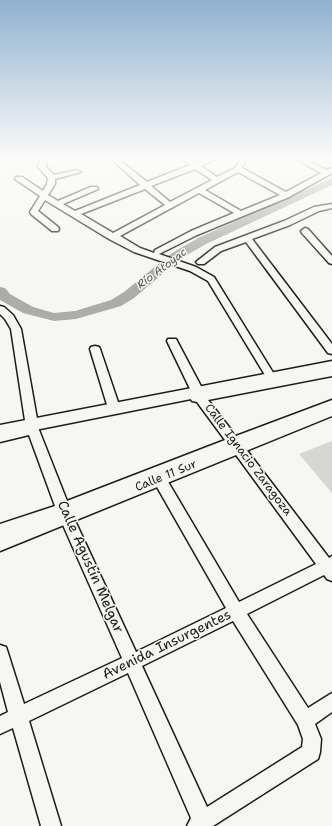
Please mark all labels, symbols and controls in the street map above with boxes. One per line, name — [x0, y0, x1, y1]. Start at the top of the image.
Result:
water label: Río Atoyac — [134, 246, 190, 292]
street label: Calle Ignacio Zaragoza — [201, 401, 295, 519]
street label: Calle 11 Sur — [133, 457, 199, 495]
street label: Calle Agustín Melgar — [53, 498, 127, 636]
street label: Avenida Insurgentes — [100, 607, 234, 683]

